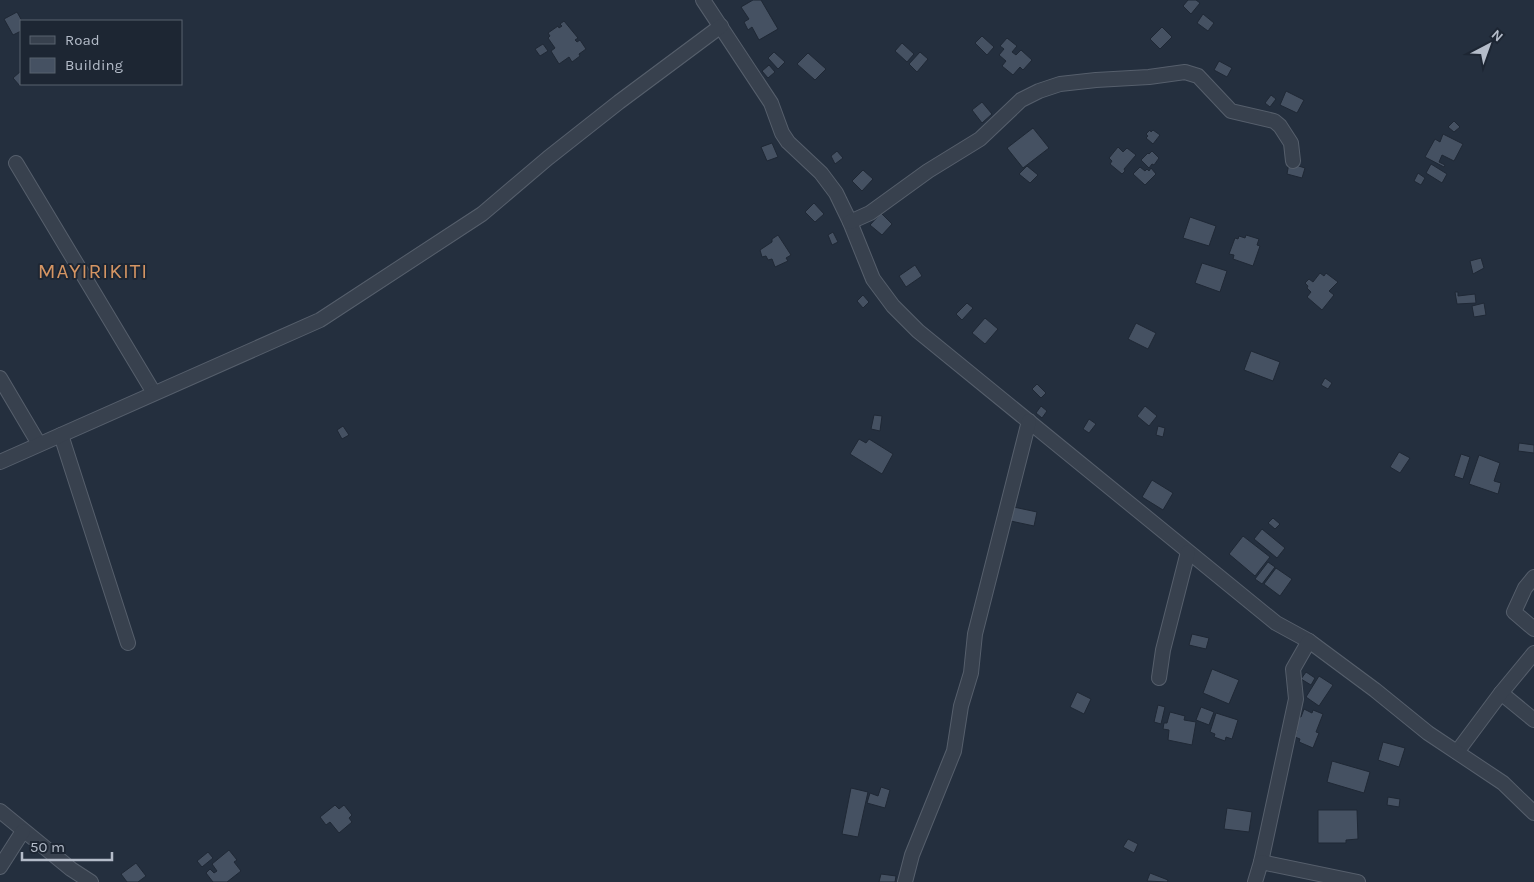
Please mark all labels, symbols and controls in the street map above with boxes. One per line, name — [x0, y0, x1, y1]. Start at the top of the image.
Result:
legend — [20, 20, 182, 85]
north arrow — [1464, 20, 1514, 70]
text: N — [1488, 26, 1507, 45]
text: Road — [65, 31, 100, 49]
text: Building — [65, 56, 123, 74]
district label: MAYIRIKITI — [38, 259, 148, 283]
scale bar — [22, 830, 112, 862]
text: 50 m — [30, 838, 65, 856]

